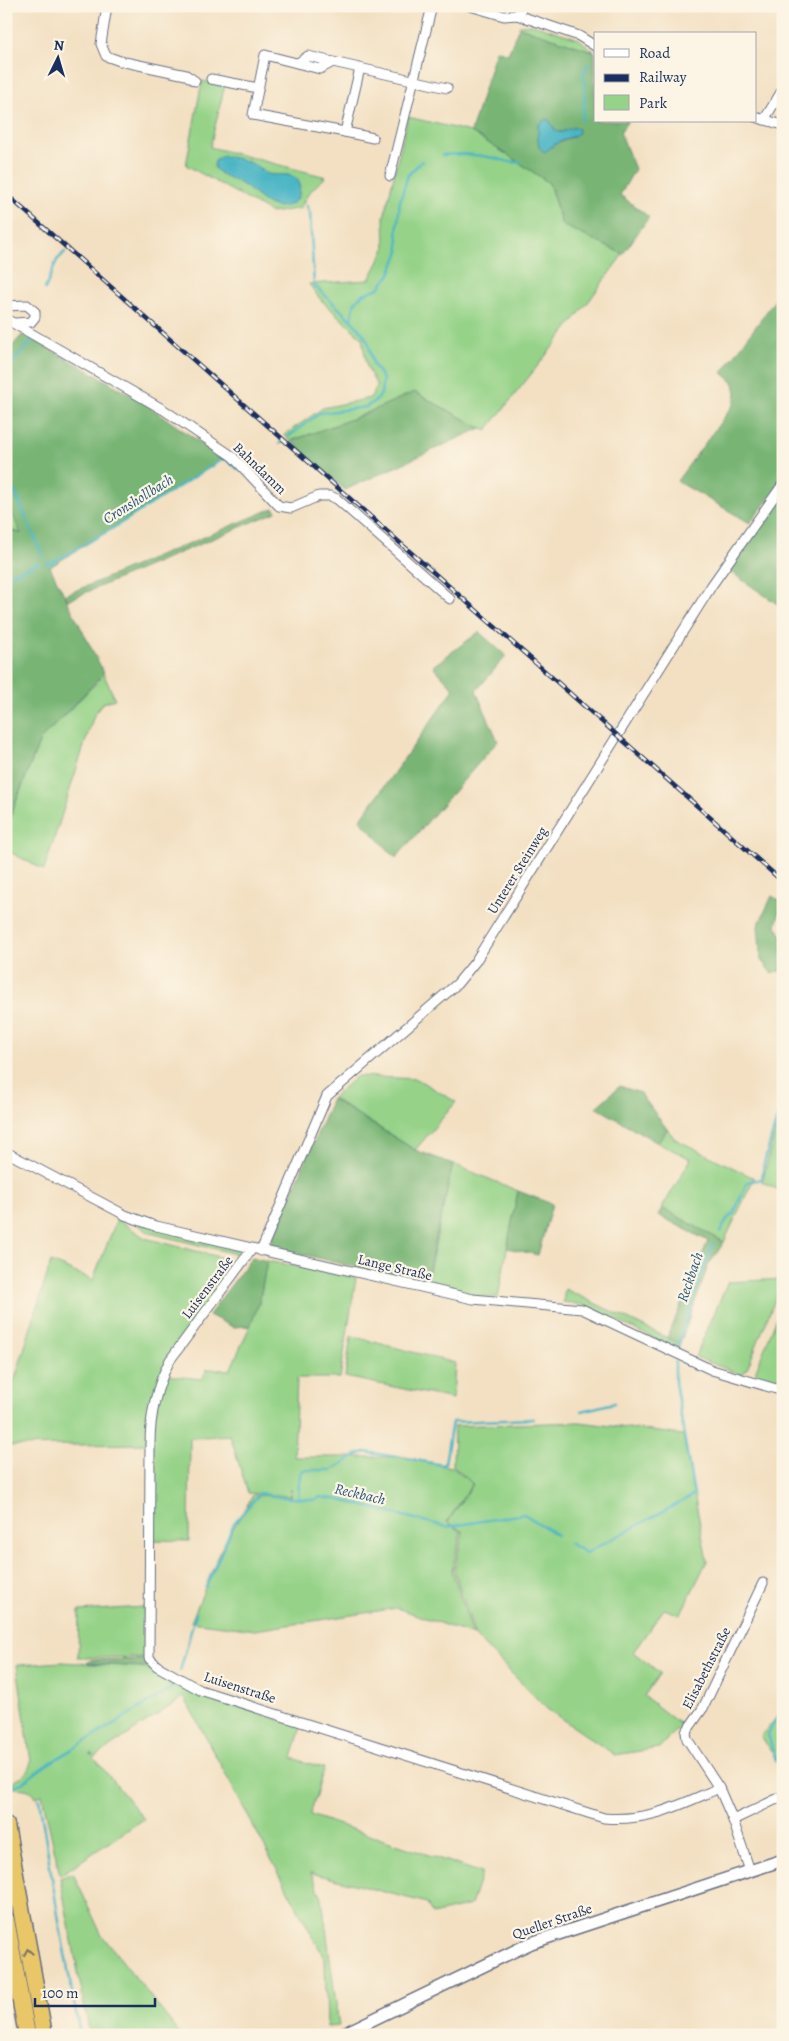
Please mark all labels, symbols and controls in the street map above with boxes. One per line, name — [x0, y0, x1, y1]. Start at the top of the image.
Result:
north arrow — [32, 32, 82, 82]
legend — [594, 32, 756, 122]
text: N — [53, 36, 65, 55]
text: Road — [639, 43, 671, 63]
text: Railway — [639, 67, 687, 87]
text: Park — [639, 93, 668, 113]
street label: Bahndamm — [229, 438, 291, 499]
water label: Cronshollbach — [99, 469, 177, 529]
street label: Unterer Steinweg — [483, 823, 552, 918]
water label: Reckbach — [672, 1249, 708, 1305]
street label: Lange Straße — [356, 1250, 434, 1285]
street label: Luisenstraße — [177, 1252, 237, 1323]
water label: Reckbach — [333, 1478, 387, 1510]
street label: Elisabethstraße — [678, 1624, 735, 1713]
street label: Luisenstraße — [201, 1667, 278, 1708]
street label: Queller Straße — [510, 1899, 595, 1944]
one-way arrow — [24, 1948, 34, 1957]
scale bar — [35, 1976, 155, 2008]
text: 100 m — [42, 1983, 79, 2003]

